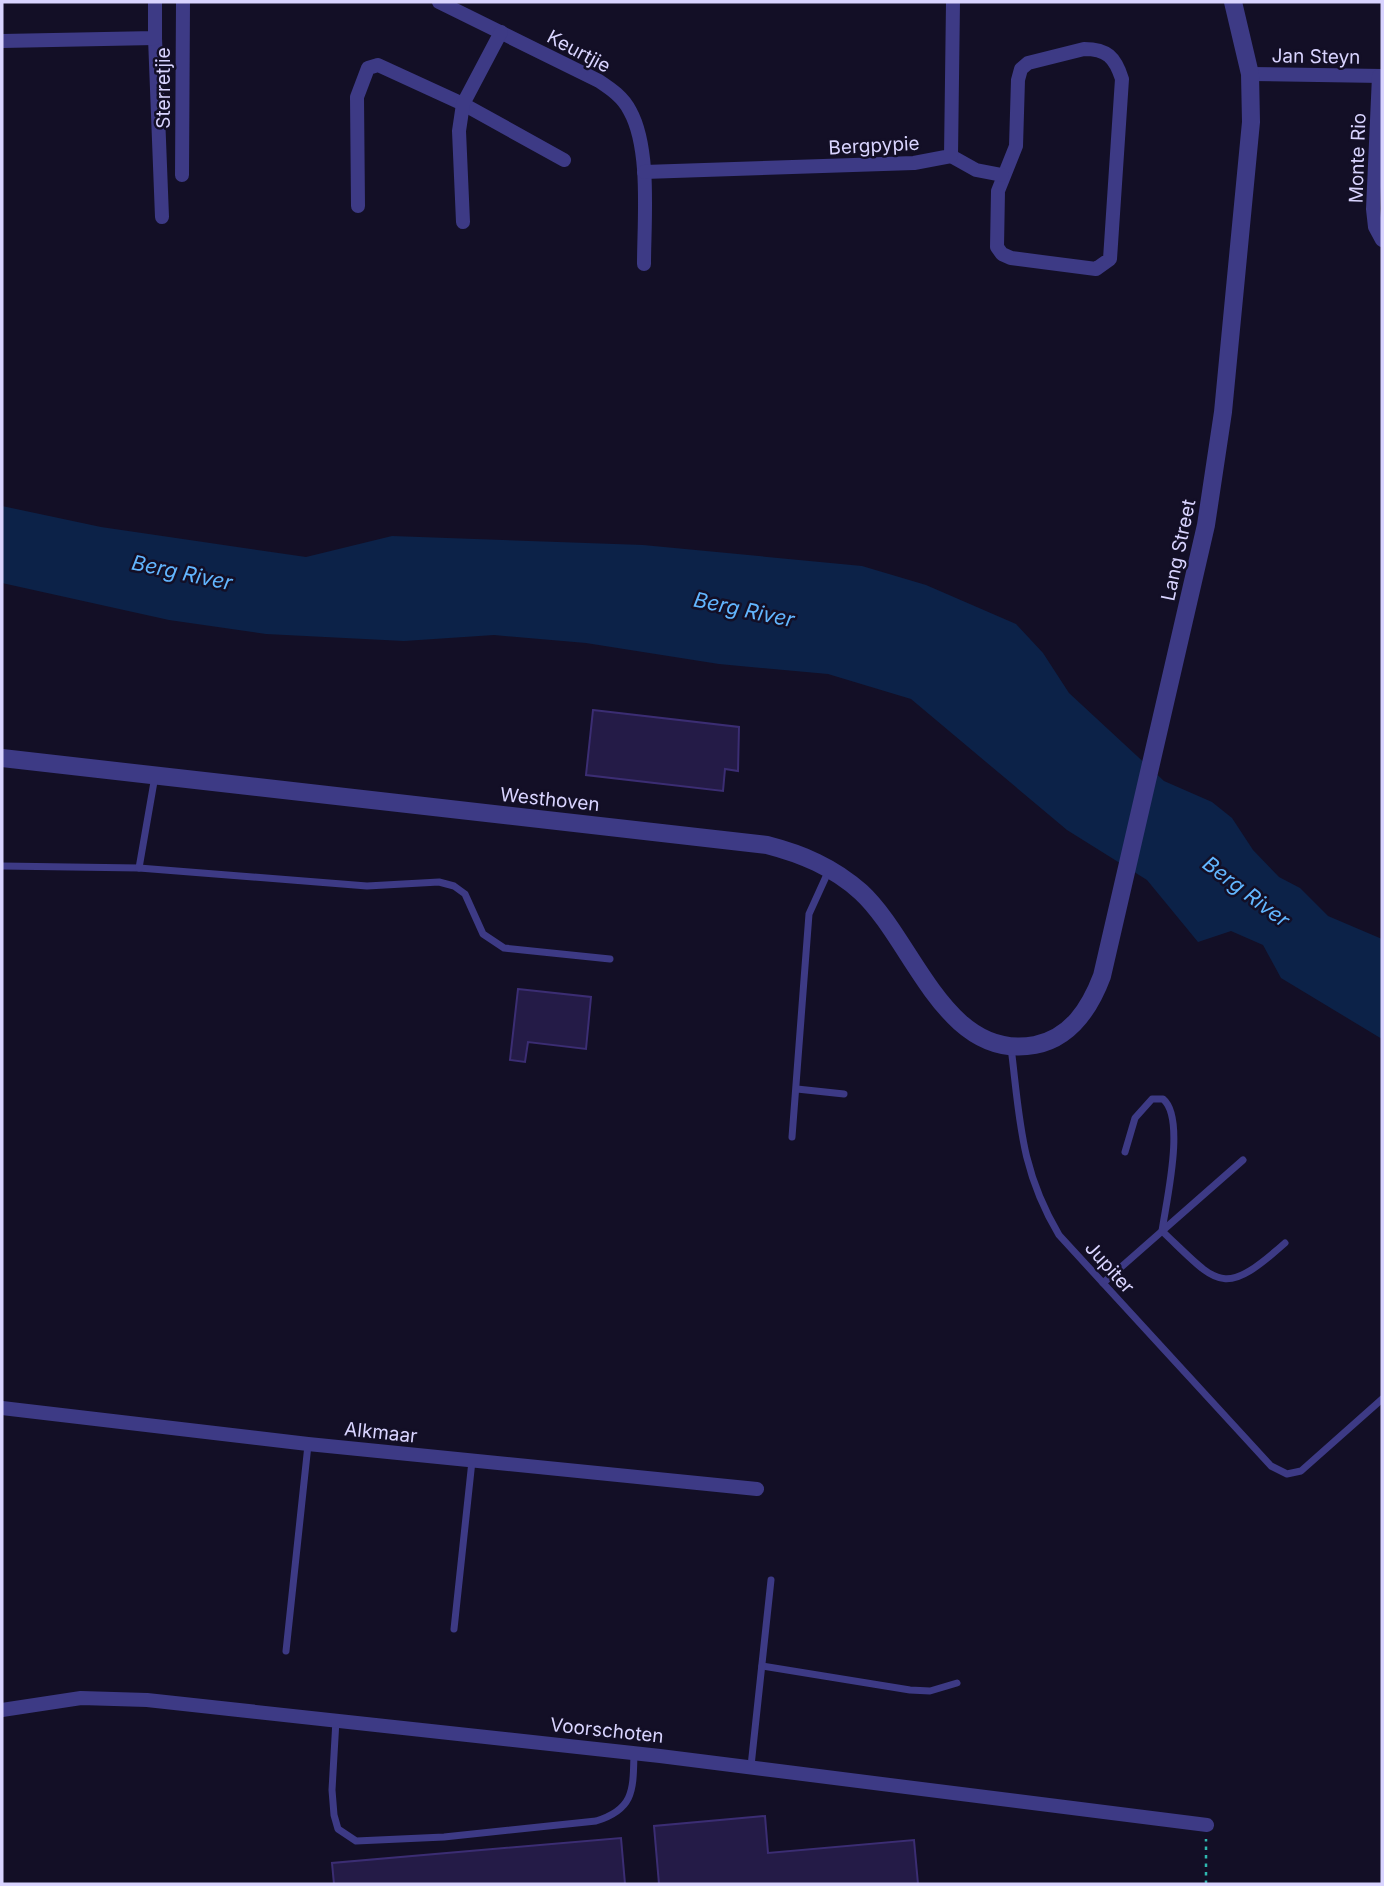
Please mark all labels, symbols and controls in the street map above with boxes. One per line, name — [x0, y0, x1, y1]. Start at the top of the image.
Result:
street label: Keurtjie — [543, 25, 614, 78]
street label: Jan Steyn — [1271, 44, 1361, 69]
street label: Sterretjie — [152, 47, 175, 129]
street label: Monte Rio — [1344, 112, 1371, 204]
street label: Bergpypie — [828, 132, 920, 159]
street label: Lang Street — [1157, 497, 1200, 603]
water label: Berg River — [130, 550, 236, 596]
water label: Berg River — [692, 587, 798, 633]
street label: Westhoven — [499, 783, 601, 816]
water label: Berg River — [1198, 851, 1295, 933]
street label: Jupiter — [1080, 1236, 1139, 1298]
street label: Alkmaar — [343, 1417, 419, 1448]
street label: Voorschoten — [549, 1713, 665, 1748]

